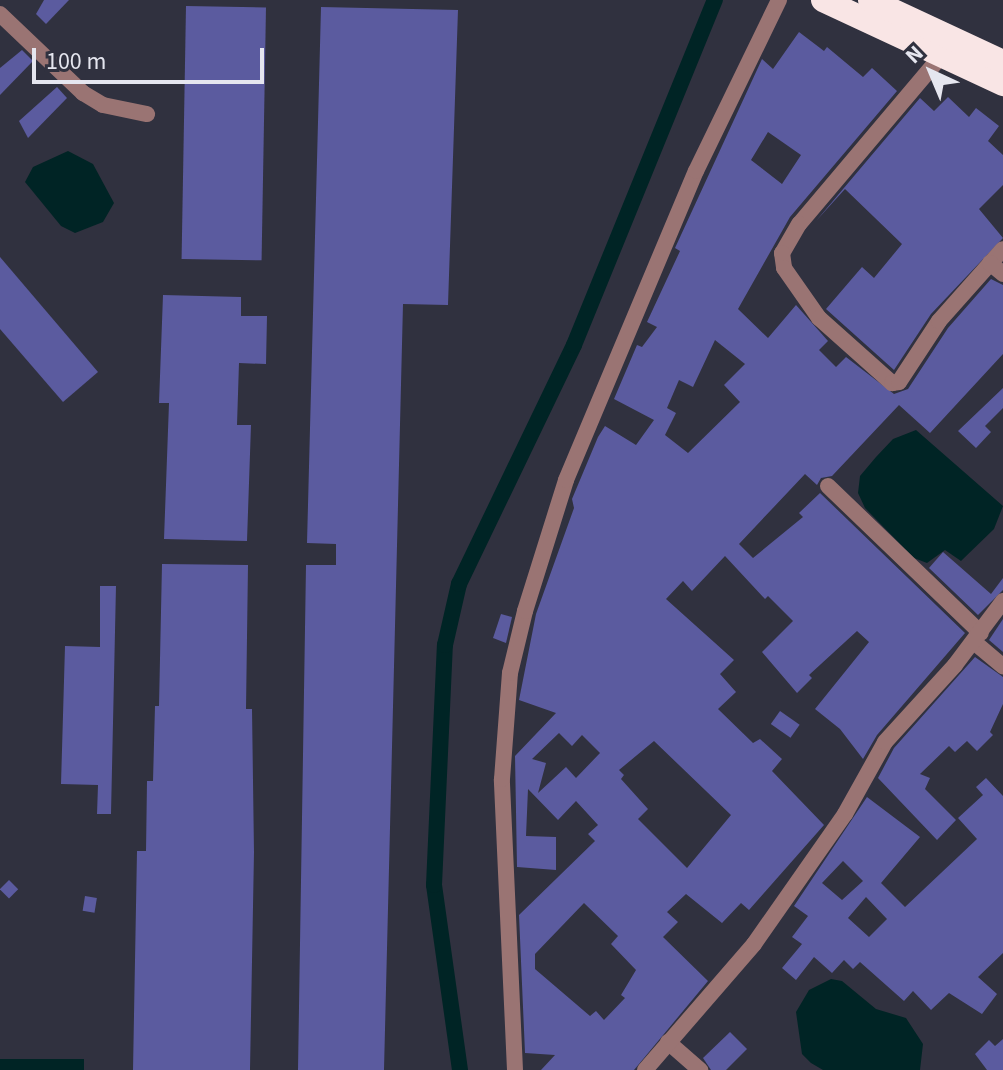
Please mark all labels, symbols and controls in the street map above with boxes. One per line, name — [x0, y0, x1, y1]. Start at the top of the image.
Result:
scale bar — [36, 32, 268, 82]
north arrow — [891, 32, 971, 112]
text: N — [898, 38, 931, 71]
text: 100 m — [46, 44, 106, 79]

